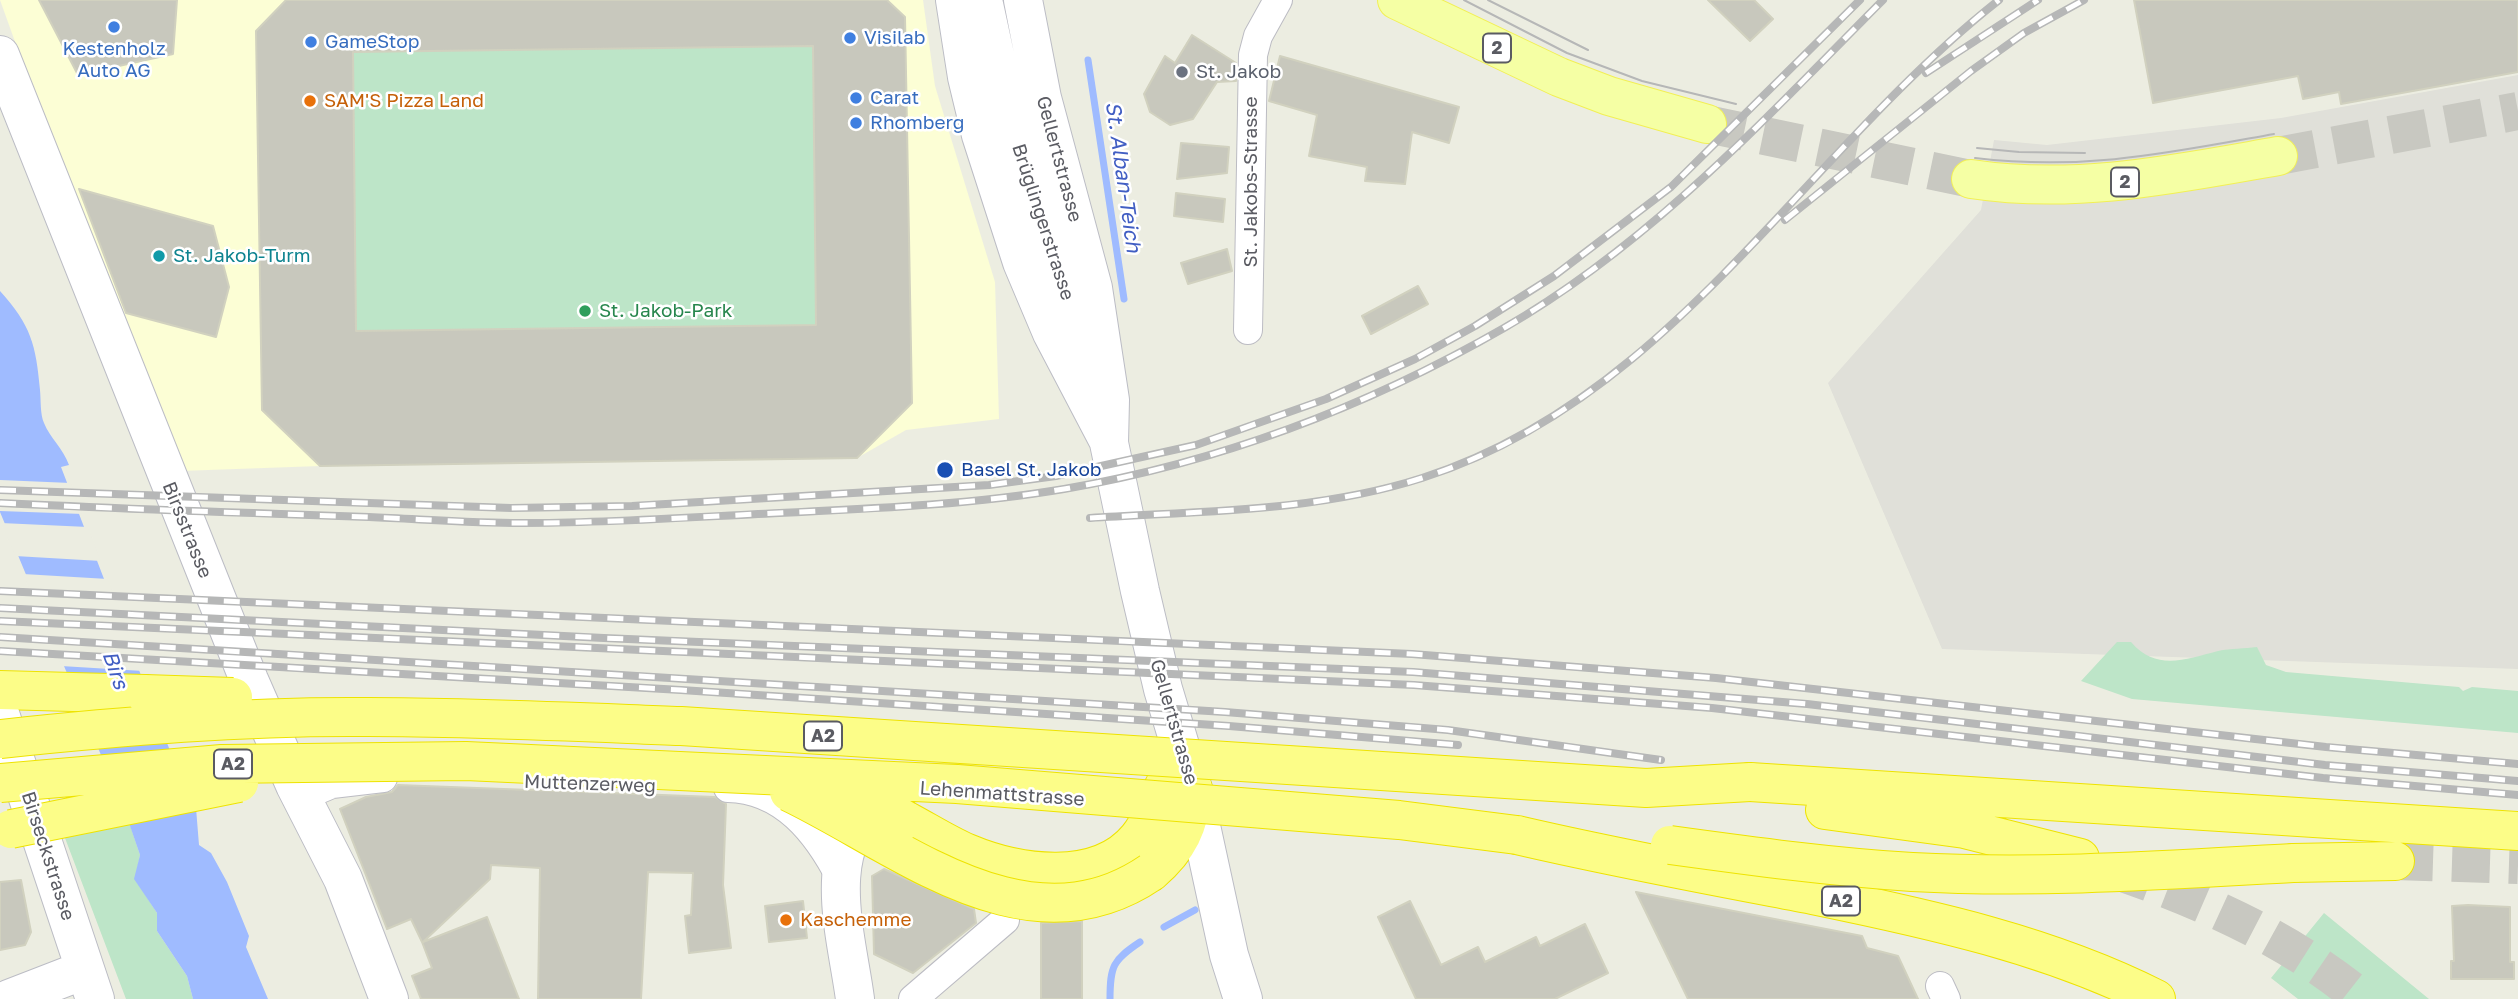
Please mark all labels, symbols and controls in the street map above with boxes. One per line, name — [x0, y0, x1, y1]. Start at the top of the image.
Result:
marker: Kestenholz Auto AG — [106, 19, 122, 35]
place label: Visilab — [864, 27, 925, 49]
marker: Visilab — [842, 30, 858, 46]
place label: GameStop — [325, 31, 419, 53]
road number: 2 — [1483, 33, 1511, 62]
marker: GameStop — [303, 34, 319, 50]
place label: Kestenholz Auto AG — [62, 38, 166, 82]
place label: St. Jakob — [1196, 61, 1281, 83]
marker: St. Jakob — [1174, 64, 1190, 80]
place label: Carat — [870, 87, 919, 109]
place label: SAM'S Pizza Land — [324, 90, 484, 112]
marker: Carat — [848, 90, 864, 106]
marker: SAM'S Pizza Land — [302, 93, 318, 109]
street label: Gellertstrasse — [1031, 93, 1087, 225]
street label: St. Jakobs-Strasse — [1240, 97, 1262, 267]
water label: St. Alban-Teich — [1100, 100, 1146, 254]
place label: Rhomberg — [870, 112, 964, 134]
marker: Rhomberg — [848, 115, 864, 131]
street label: Brüglingerstrasse — [1007, 141, 1079, 303]
road number: 2 — [2111, 168, 2139, 196]
place label: St. Jakob-Turm — [173, 245, 311, 267]
marker: St. Jakob-Turm — [151, 248, 167, 264]
place label: St. Jakob-Park — [599, 300, 732, 322]
marker: St. Jakob-Park — [577, 303, 593, 319]
place label: Basel St. Jakob — [961, 459, 1102, 481]
marker: Basel St. Jakob — [935, 460, 955, 480]
street label: Birsstrasse — [157, 478, 217, 582]
water label: Birs — [97, 647, 133, 693]
street label: Gellertstrasse — [1145, 657, 1203, 787]
road number: A2 — [804, 722, 842, 750]
road number: A2 — [214, 750, 252, 778]
street label: Muttenzerweg — [524, 770, 656, 798]
street label: Lehenmattstrasse — [919, 777, 1085, 811]
street label: Birseckstrasse — [16, 789, 80, 923]
road number: A2 — [1822, 887, 1860, 916]
place label: Kaschemme — [800, 909, 911, 931]
marker: Kaschemme — [778, 912, 794, 928]

